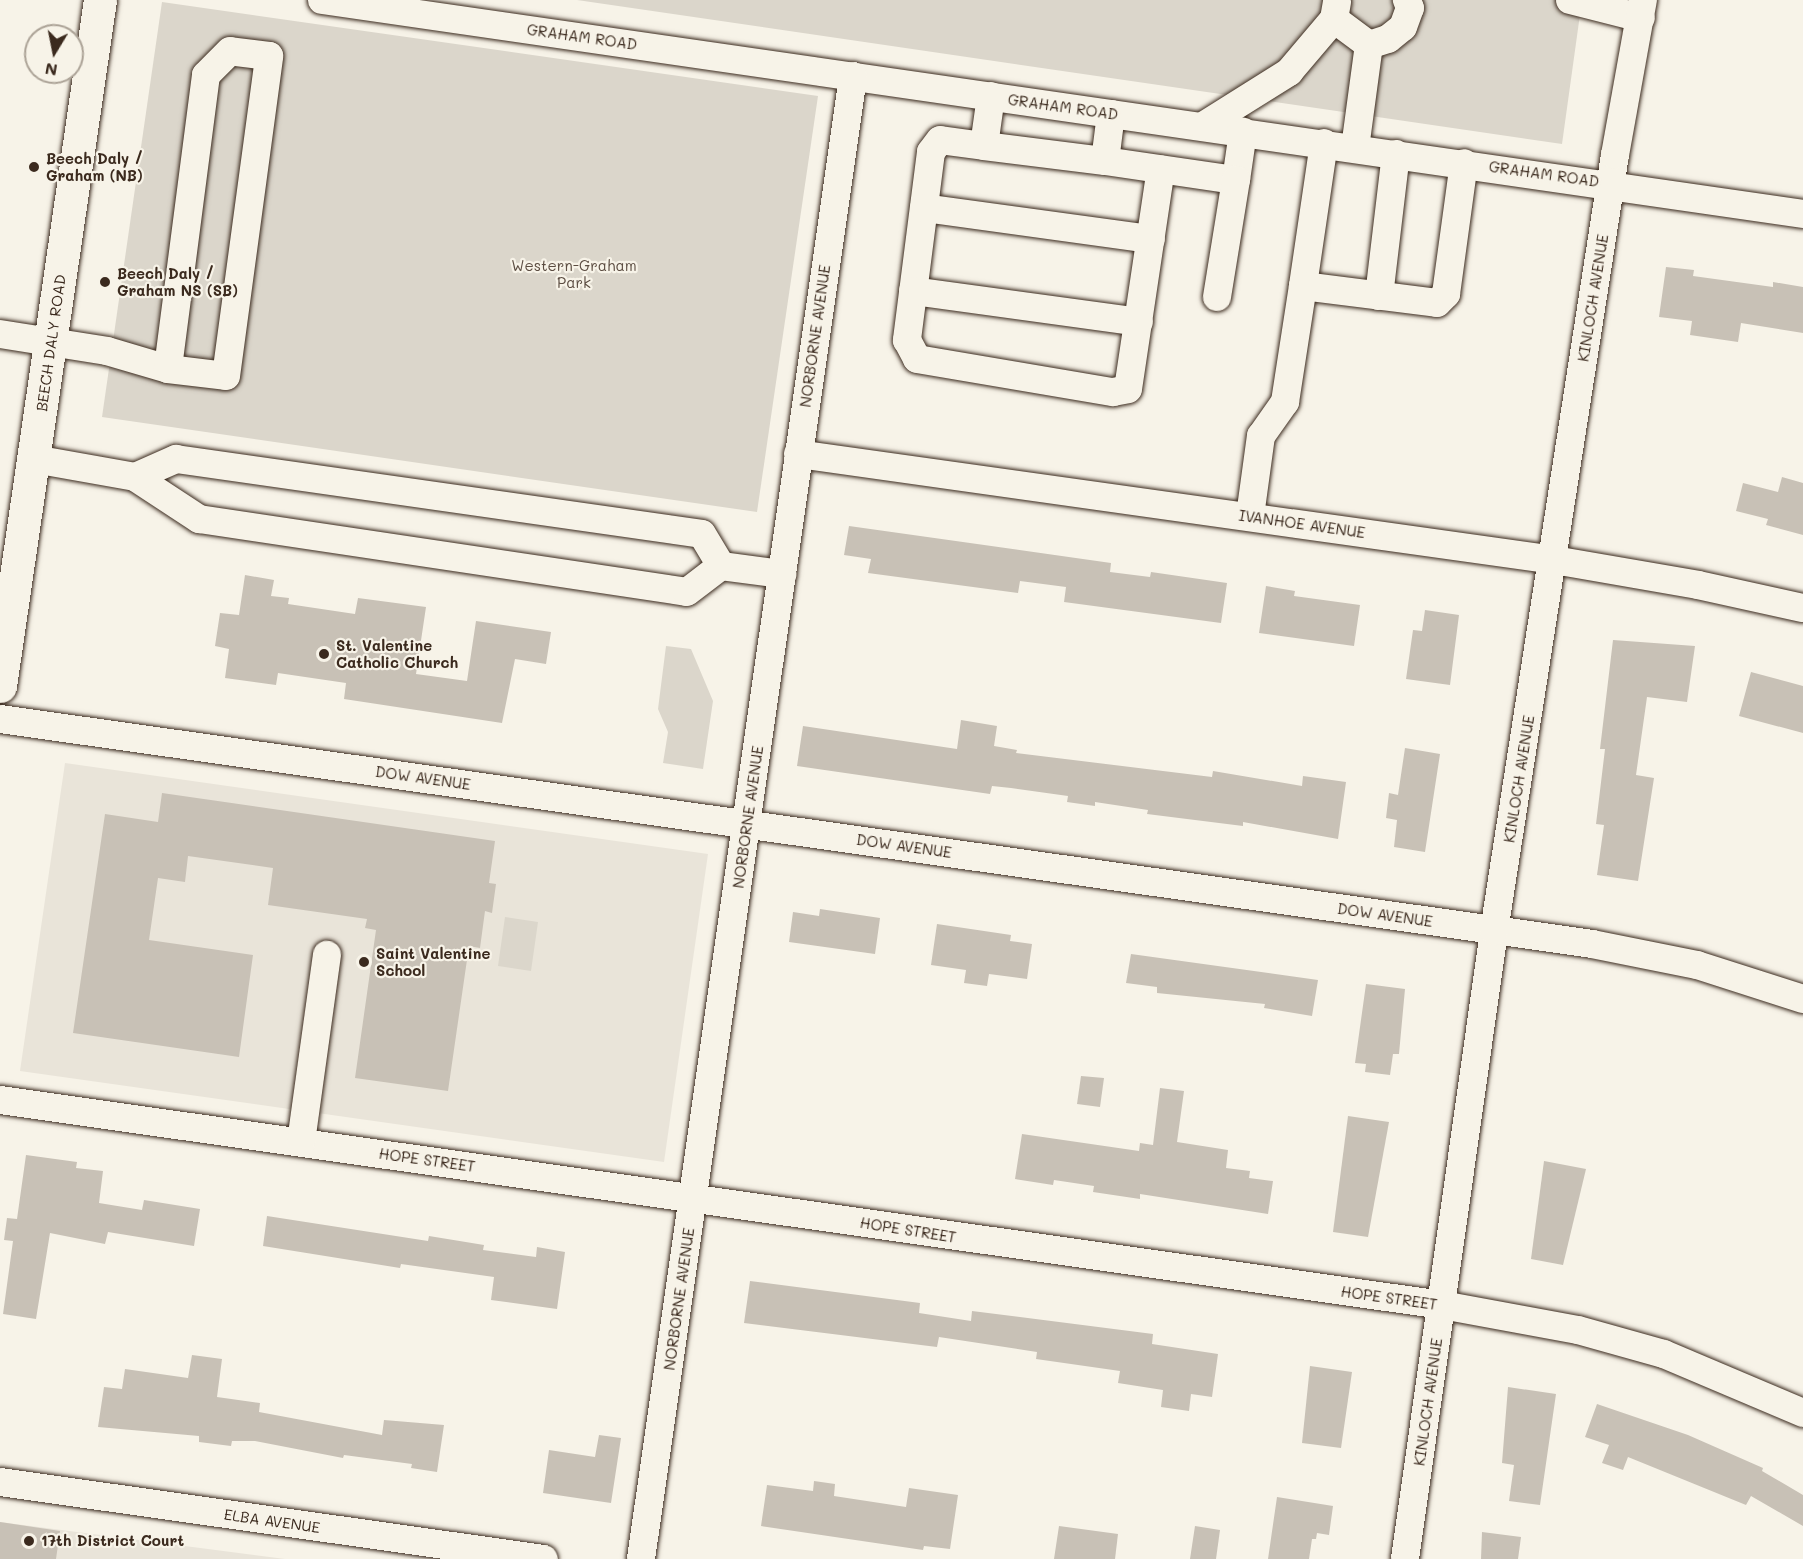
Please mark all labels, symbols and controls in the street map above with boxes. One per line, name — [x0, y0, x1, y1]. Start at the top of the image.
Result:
street label: GRAHAM ROAD — [526, 20, 638, 54]
north arrow — [24, 24, 84, 84]
text: N — [43, 59, 59, 82]
street label: GRAHAM ROAD — [1007, 90, 1119, 124]
place label: Beech Daly / Graham (NB) — [46, 149, 143, 184]
street label: GRAHAM ROAD — [1488, 157, 1600, 191]
marker: Beech Daly / Graham (NB) — [27, 160, 41, 174]
street label: KINLOCH AVENUE — [1574, 233, 1612, 363]
park label: Western-Graham Park — [511, 256, 637, 291]
place label: Beech Daly / Graham NS (SB) — [117, 264, 238, 299]
street label: NORBORNE AVENUE — [796, 264, 834, 408]
street label: BEECH DALY ROAD — [32, 273, 70, 413]
marker: Beech Daly / Graham NS (SB) — [98, 275, 112, 289]
street label: IVANHOE AVENUE — [1238, 506, 1366, 542]
place label: St. Valentine Catholic Church — [336, 636, 458, 671]
marker: St. Valentine Catholic Church — [317, 647, 331, 661]
street label: KINLOCH AVENUE — [1500, 714, 1538, 844]
street label: NORBORNE AVENUE — [729, 745, 767, 889]
street label: DOW AVENUE — [374, 762, 472, 794]
street label: DOW AVENUE — [855, 830, 953, 862]
street label: DOW AVENUE — [1336, 899, 1434, 931]
place label: Saint Valentine School — [376, 944, 490, 979]
marker: Saint Valentine School — [357, 955, 371, 969]
street label: HOPE STREET — [378, 1144, 476, 1176]
street label: HOPE STREET — [859, 1214, 957, 1246]
street label: NORBORNE AVENUE — [660, 1227, 698, 1371]
street label: HOPE STREET — [1340, 1282, 1438, 1314]
street label: KINLOCH AVENUE — [1410, 1337, 1446, 1467]
street label: ELBA AVENUE — [223, 1505, 321, 1537]
place label: 17th District Court — [41, 1532, 184, 1550]
marker: 17th District Court — [22, 1534, 36, 1548]

